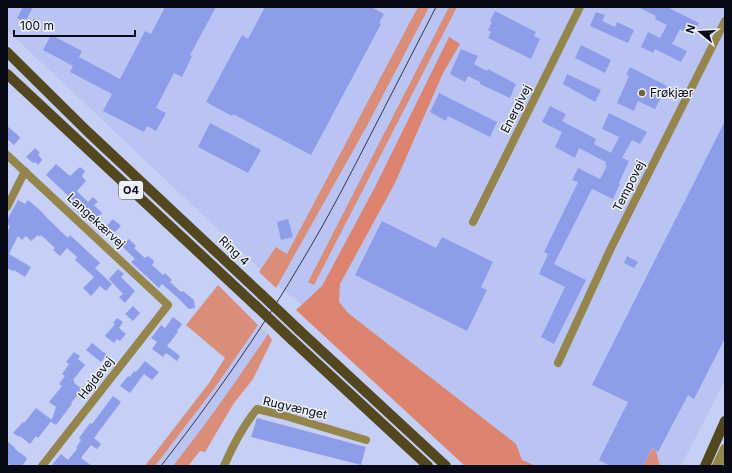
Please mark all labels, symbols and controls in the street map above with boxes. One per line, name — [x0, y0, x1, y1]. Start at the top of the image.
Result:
scale bar — [14, 12, 135, 38]
north arrow — [680, 12, 720, 52]
text: 100 m — [20, 18, 54, 33]
text: N — [683, 23, 698, 35]
street label: Energivej — [497, 82, 534, 135]
place label: Frøkjær — [650, 85, 694, 100]
marker: Frøkjær — [637, 88, 647, 98]
street label: Tempovej — [609, 158, 648, 214]
road number: O4 — [119, 181, 143, 199]
street label: Langekærvej — [64, 190, 128, 251]
street label: Ring 4 — [216, 233, 253, 269]
street label: Højdevej — [74, 353, 117, 402]
street label: Rugvænget — [262, 393, 329, 422]

